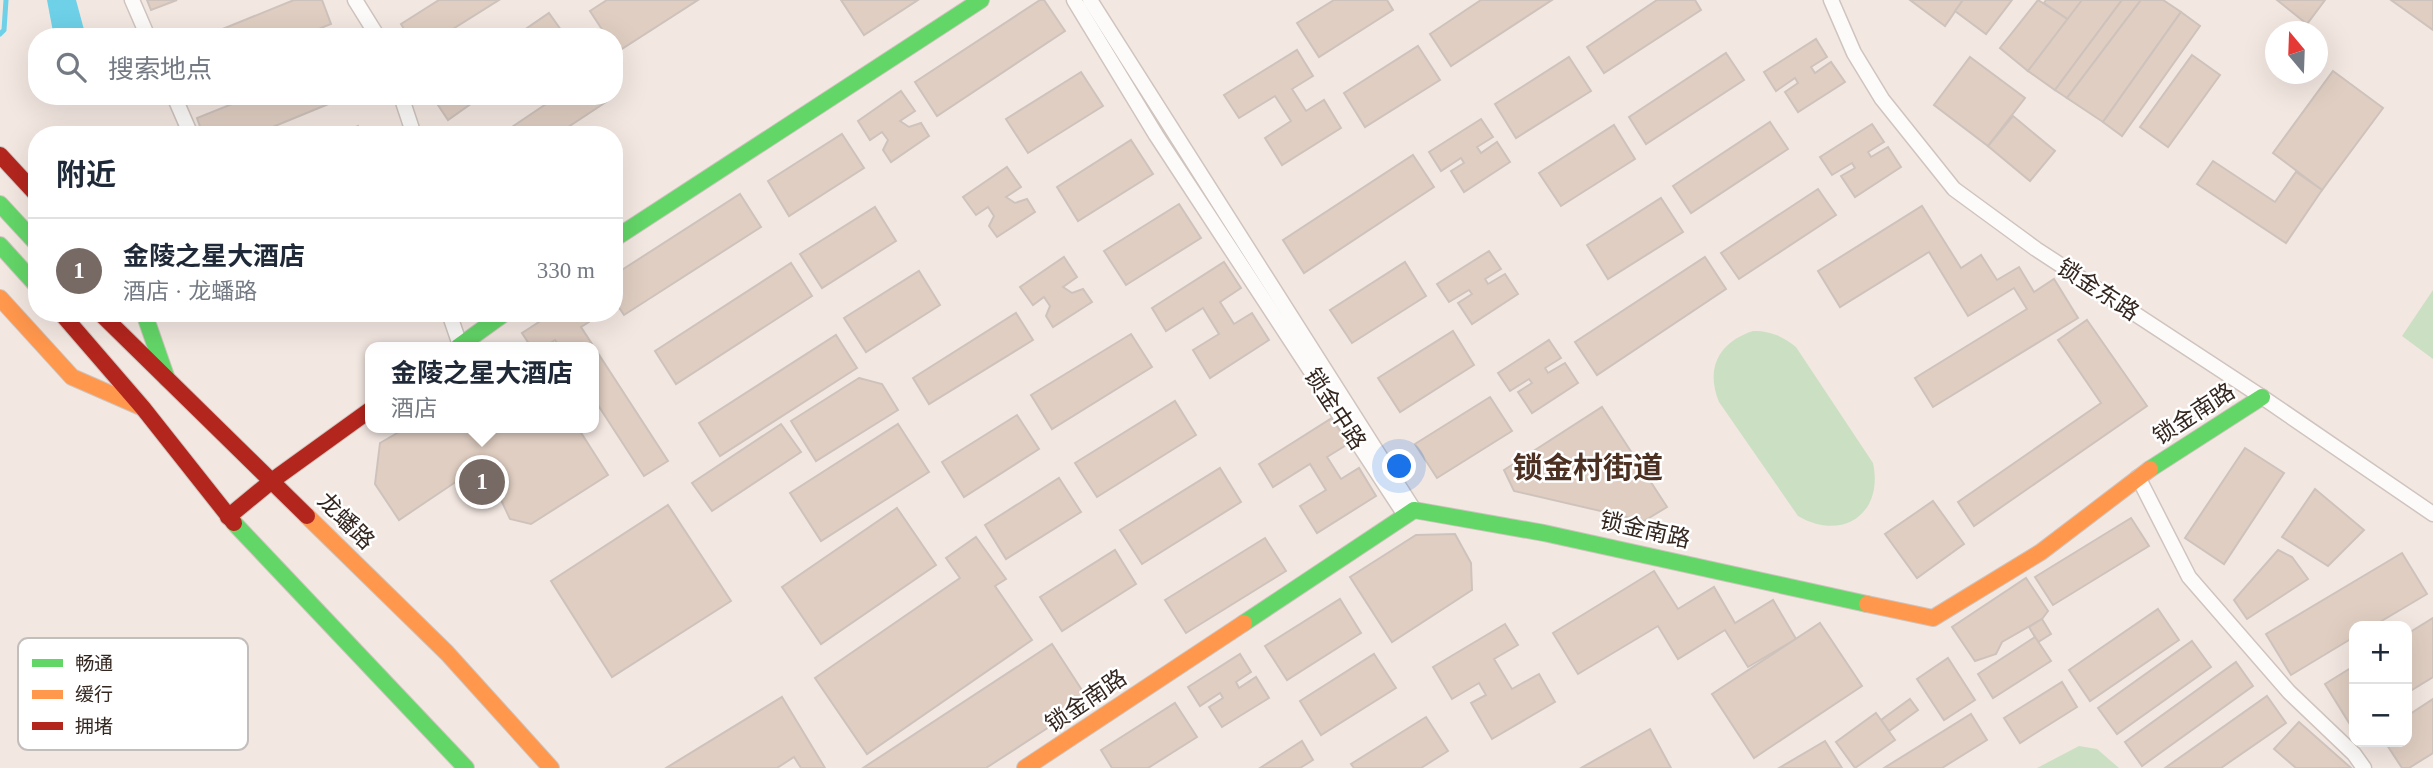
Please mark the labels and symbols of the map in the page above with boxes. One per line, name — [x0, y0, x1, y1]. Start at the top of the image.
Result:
north arrow — [2265, 21, 2328, 84]
street label: 锁金东路 — [2053, 254, 2143, 326]
street label: 锁金中路 — [1299, 364, 1371, 454]
street label: 锁金南路 — [2149, 378, 2239, 450]
your location — [1382, 449, 1416, 483]
district label: 锁金村街道 — [1513, 451, 1663, 484]
pin: 1 — [459, 456, 505, 508]
street label: 龙蟠路 — [313, 488, 379, 554]
street label: 锁金南路 — [1597, 507, 1693, 553]
legend — [18, 638, 248, 750]
text: 畅通 — [75, 653, 113, 674]
street label: 锁金南路 — [1041, 665, 1131, 737]
text: 缓行 — [75, 684, 113, 705]
text: 拥堵 — [75, 716, 113, 737]

